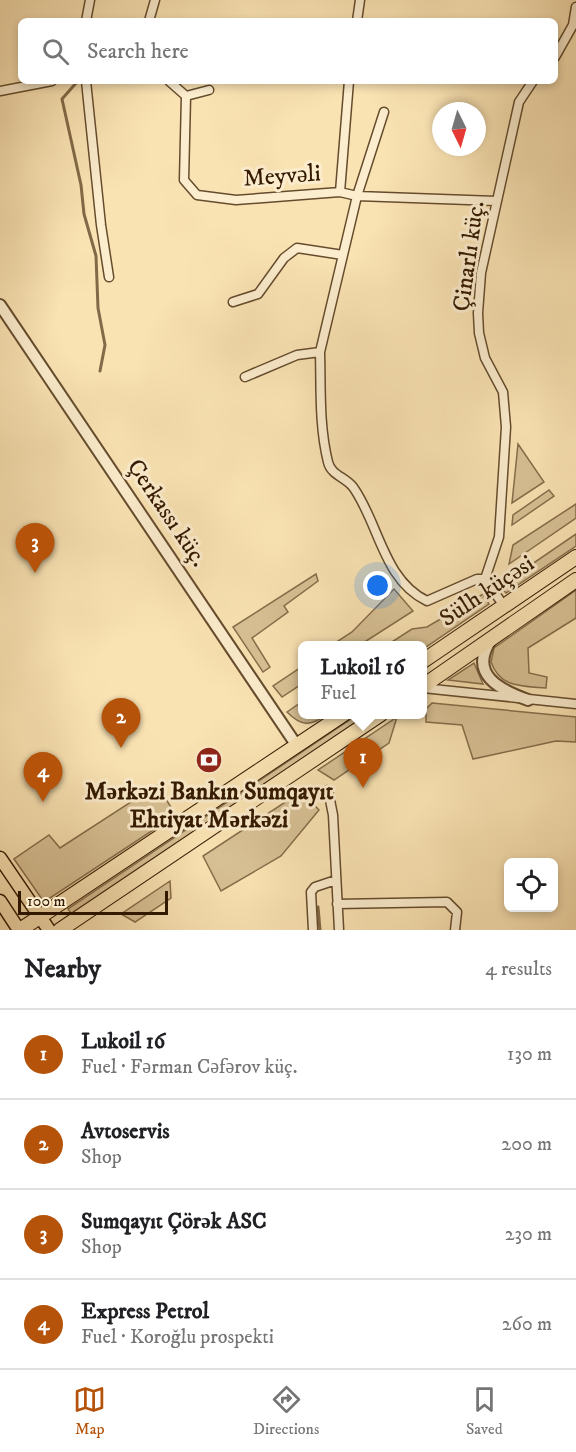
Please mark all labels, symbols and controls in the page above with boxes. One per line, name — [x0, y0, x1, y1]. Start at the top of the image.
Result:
search box — [18, 18, 558, 84]
icon: search — [39, 35, 72, 68]
text: Search here — [87, 38, 189, 65]
north arrow — [432, 102, 486, 156]
street label: Meyvəli — [242, 158, 322, 194]
street label: Çinarlı küç. — [446, 199, 492, 313]
street label: Çerkassı küç. — [120, 453, 214, 573]
pin: 3 — [15, 524, 54, 573]
street label: Sülh küçəsi — [434, 548, 540, 634]
your location — [363, 571, 392, 600]
popup — [298, 641, 427, 719]
text: Lukoil 16 — [320, 654, 405, 681]
text: Fuel — [320, 681, 356, 706]
pin: 2 — [102, 698, 140, 748]
pin: 1 — [344, 738, 382, 788]
bank icon: Mərkəzi Bankın Sumqayıt Ehtiyat Mərkəzi — [194, 745, 224, 775]
pin: 4 — [24, 752, 63, 802]
place label: Mərkəzi Bankın Sumqayıt Ehtiyat Mərkəzi — [85, 777, 334, 835]
map controls — [504, 858, 558, 912]
button: locate — [504, 858, 558, 912]
scale bar — [18, 888, 168, 916]
text: 100 m — [27, 891, 66, 911]
text: Nearby — [24, 953, 101, 986]
text: 4 results — [485, 957, 552, 982]
text: Lukoil 16 — [81, 1028, 165, 1055]
text: 1 — [40, 1042, 47, 1067]
text: 130 m — [507, 1042, 552, 1067]
text: Fuel · Fərman Cəfərov küç. — [81, 1055, 297, 1080]
text: Avtoservis — [81, 1118, 170, 1145]
text: 2 — [39, 1132, 48, 1157]
text: 200 m — [501, 1132, 552, 1157]
text: Shop — [81, 1145, 122, 1170]
text: Sumqayıt Çörək ASC — [81, 1208, 267, 1235]
text: 3 — [40, 1222, 47, 1247]
text: 230 m — [505, 1222, 552, 1247]
text: Shop — [81, 1235, 122, 1260]
text: Express Petrol — [81, 1298, 209, 1325]
text: 4 — [38, 1312, 49, 1337]
text: 260 m — [502, 1312, 552, 1337]
text: Fuel · Koroğlu prospekti — [81, 1325, 274, 1350]
tab: Map — [73, 1383, 106, 1439]
tab: Directions — [253, 1383, 319, 1439]
tab: Saved — [466, 1383, 503, 1439]

